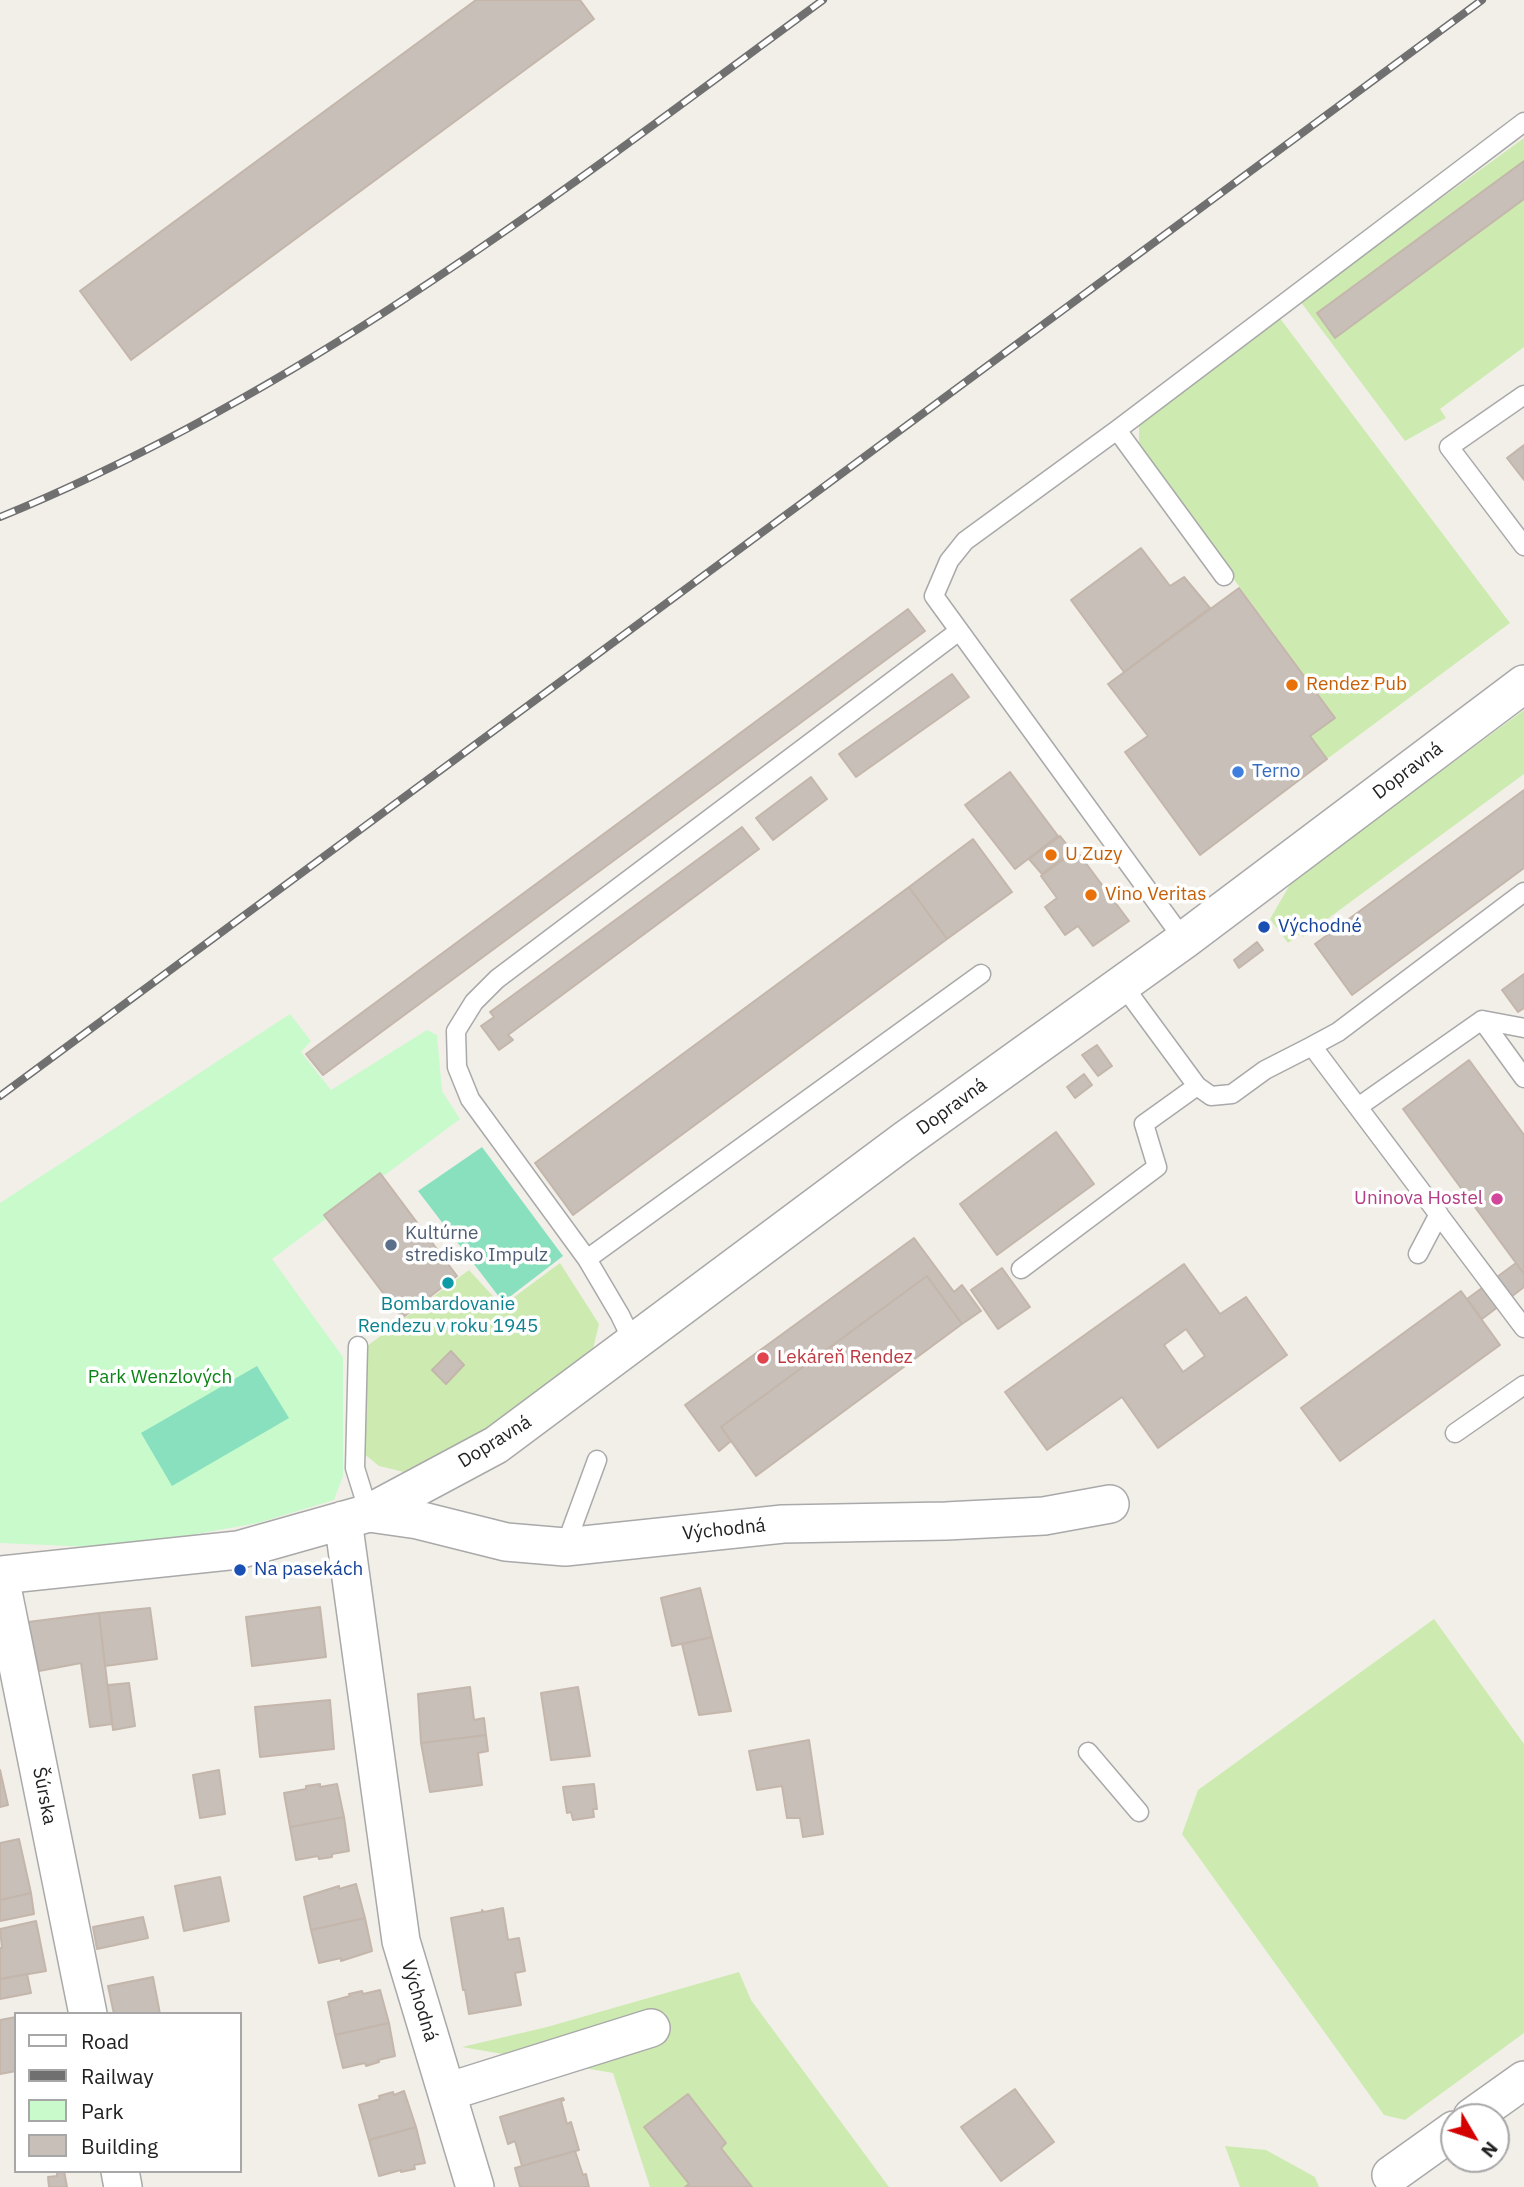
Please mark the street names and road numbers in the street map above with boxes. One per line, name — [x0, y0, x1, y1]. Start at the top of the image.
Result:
street label: Dopravná — [1369, 737, 1447, 805]
street label: Dopravná — [912, 1074, 992, 1140]
street label: Dopravná — [454, 1411, 536, 1473]
street label: Východná — [681, 1514, 767, 1546]
street label: Šúrska — [27, 1765, 61, 1827]
street label: Východná — [396, 1958, 442, 2044]

